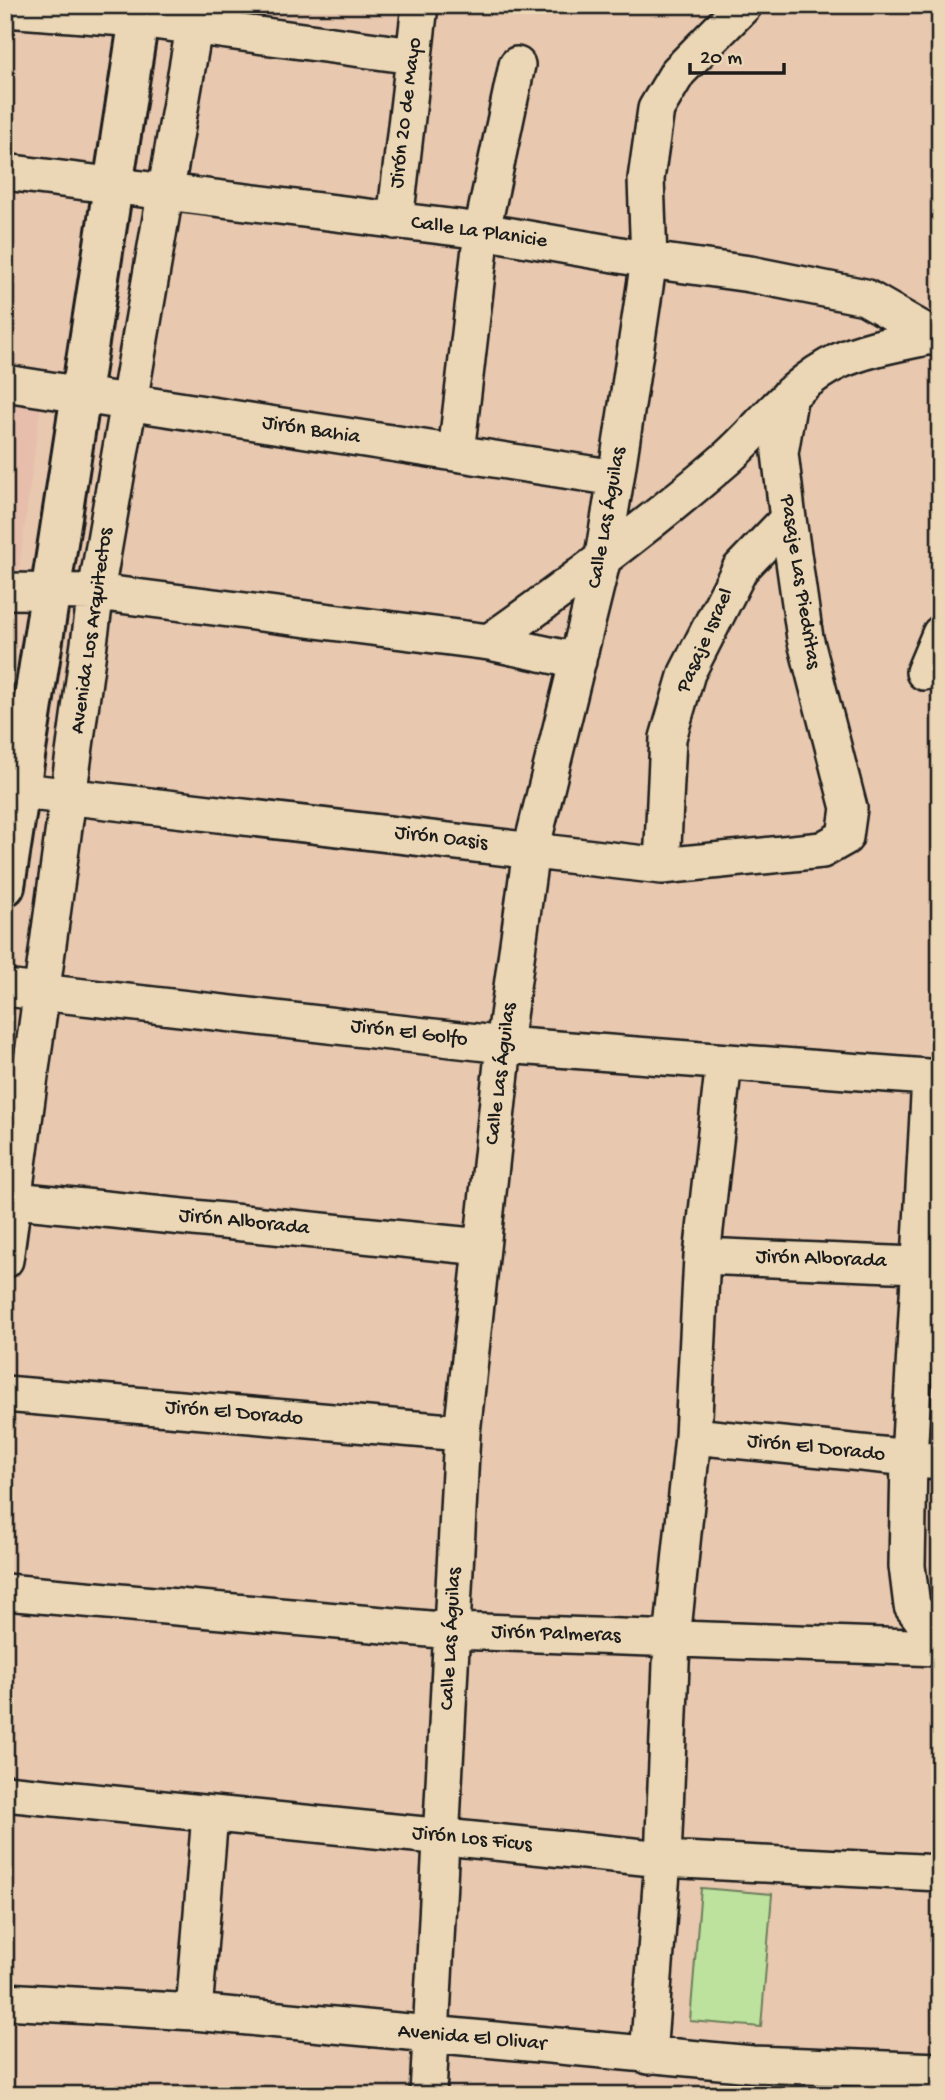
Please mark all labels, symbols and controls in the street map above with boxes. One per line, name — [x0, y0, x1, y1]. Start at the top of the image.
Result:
scale bar — [690, 32, 784, 76]
street label: Jirón 20 de Mayo — [385, 36, 429, 190]
text: 20 m — [700, 47, 742, 72]
street label: Calle La Planicie — [409, 211, 550, 255]
street label: Jirón Bahia — [260, 411, 363, 451]
street label: Calle Las Águilas — [582, 444, 633, 591]
street label: Pasaje Las Piedritas — [773, 492, 825, 672]
street label: Avenida Los Arquitectos — [66, 525, 120, 736]
street label: Pasaje Israel — [671, 585, 740, 698]
street label: Jirón Oasis — [393, 821, 490, 857]
street label: Calle Las Águilas — [480, 1000, 523, 1146]
street label: Jirón El Golfo — [349, 1014, 469, 1054]
street label: Jirón Alborada — [178, 1204, 312, 1242]
street label: Jirón Alborada — [755, 1245, 888, 1275]
street label: Jirón El Dorado — [164, 1396, 304, 1432]
street label: Jirón El Dorado — [746, 1429, 886, 1469]
street label: Calle Las Águilas — [435, 1566, 468, 1711]
street label: Jirón Palmeras — [491, 1620, 622, 1650]
street label: Jirón Los Ficus — [411, 1821, 534, 1859]
street label: Avenida El Olivar — [397, 2020, 549, 2058]

